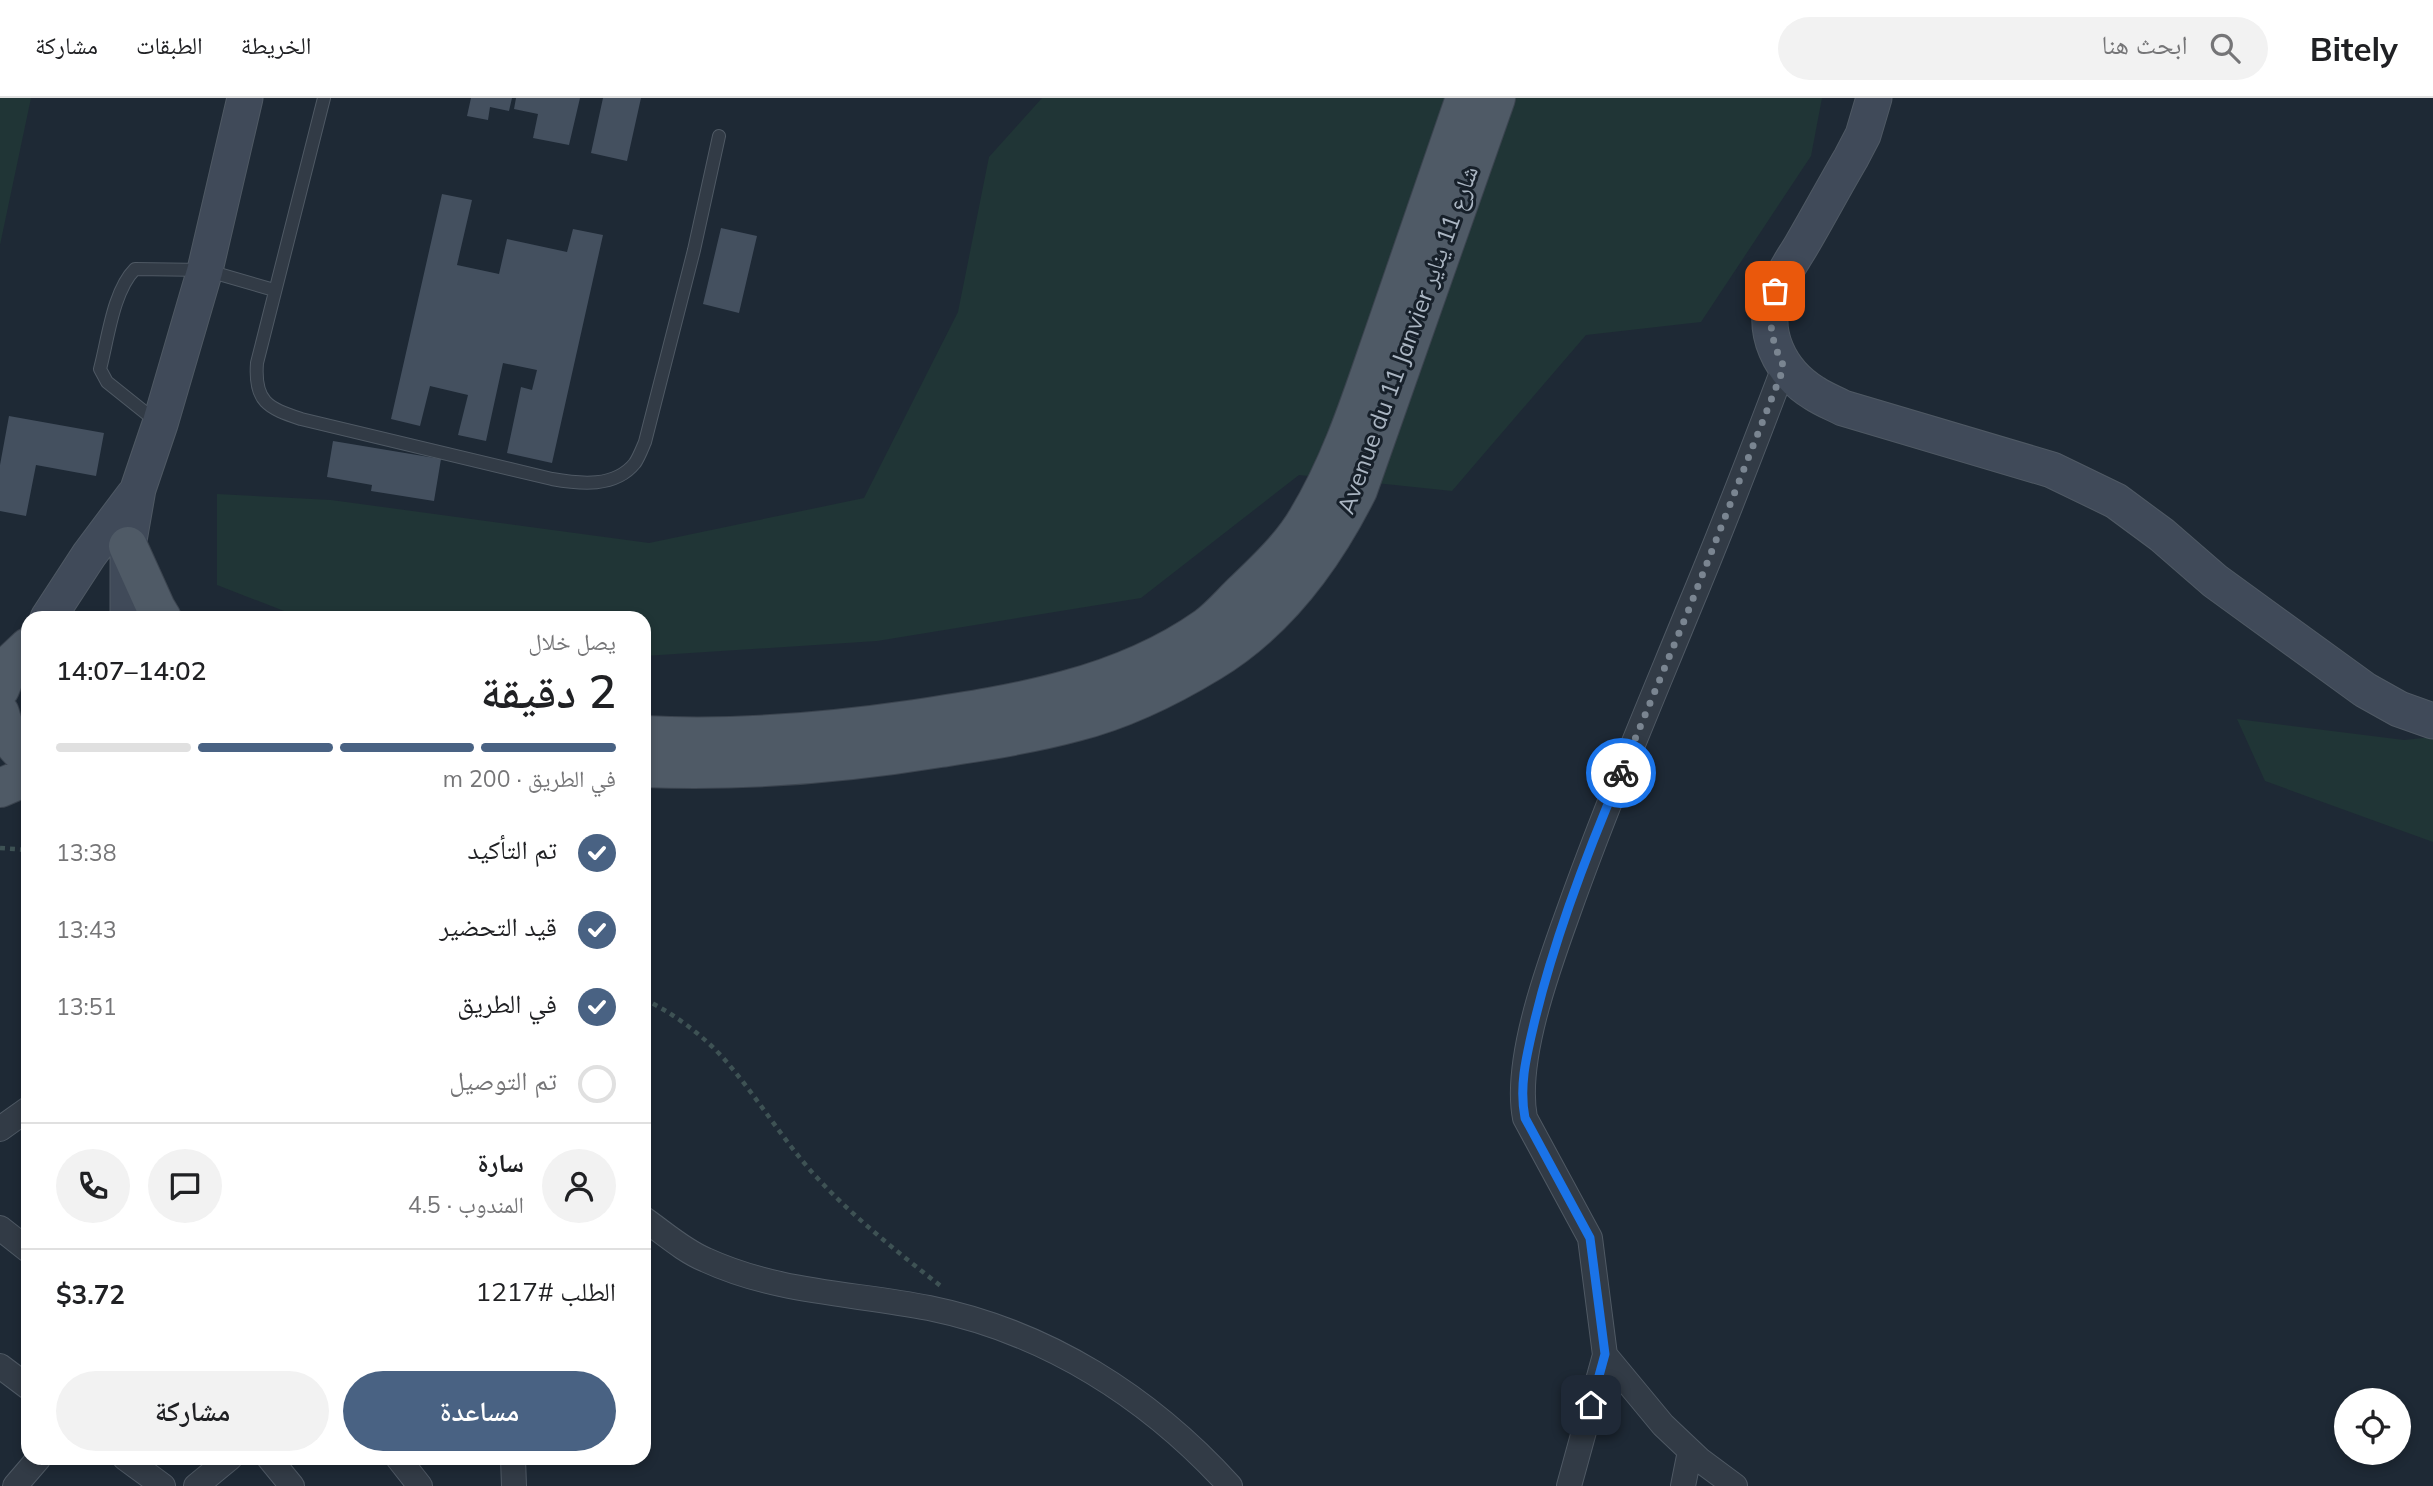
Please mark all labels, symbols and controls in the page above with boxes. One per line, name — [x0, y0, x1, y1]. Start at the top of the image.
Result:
search box — [1778, 17, 2268, 80]
text: ابحث هنا — [2102, 28, 2188, 61]
text: Bitely — [2310, 28, 2398, 69]
icon: search — [2206, 29, 2244, 67]
text: مشاركة — [35, 30, 98, 60]
text: الطبقات — [136, 30, 203, 60]
text: الخريطة — [241, 30, 311, 60]
street label: Avenue du 11 Janvier شارع 11 يناير — [1330, 161, 1485, 518]
pin — [1745, 261, 1805, 321]
icon: bag — [1756, 272, 1794, 310]
text: يصل خلال — [528, 627, 616, 656]
text: 14:02–14:07 — [56, 654, 206, 687]
text: 2 دقيقة — [481, 662, 616, 720]
courier — [1586, 738, 1656, 808]
icon: bike — [1602, 754, 1640, 792]
text: في الطريق · 200 m — [443, 764, 616, 793]
text: تم التأكيد — [467, 833, 557, 866]
icon: check — [578, 834, 616, 872]
text: 13:38 — [56, 838, 116, 867]
text: قيد التحضير — [439, 910, 557, 943]
icon: check — [578, 911, 616, 949]
text: 13:43 — [56, 915, 116, 944]
text: في الطريق — [457, 987, 557, 1020]
icon: check — [578, 988, 616, 1026]
text: 13:51 — [56, 992, 116, 1021]
text: تم التوصيل — [449, 1064, 557, 1097]
text: سارة — [477, 1146, 524, 1179]
button: phone — [56, 1149, 130, 1223]
button: chat — [148, 1149, 222, 1223]
button: person — [542, 1149, 616, 1223]
text: المندوب · 4.5 — [408, 1190, 524, 1219]
text: الطلب #1217 — [476, 1275, 616, 1308]
text: $3.72 — [56, 1278, 125, 1311]
button: مشاركة — [56, 1371, 329, 1451]
button: مساعدة — [343, 1371, 616, 1451]
pin — [1561, 1375, 1621, 1435]
icon: home — [1572, 1386, 1610, 1424]
map controls — [2334, 1388, 2411, 1465]
button: locate — [2334, 1388, 2411, 1465]

